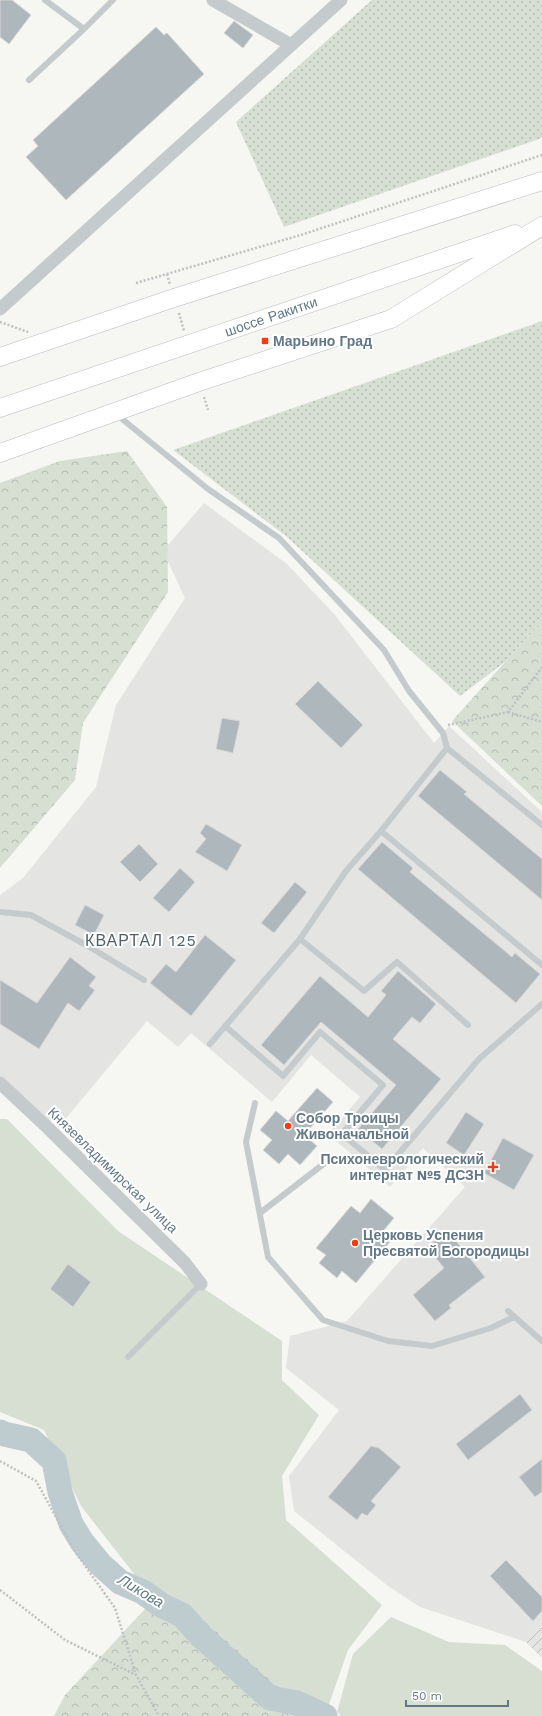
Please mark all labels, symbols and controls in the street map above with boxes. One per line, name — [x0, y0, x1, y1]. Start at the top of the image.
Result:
street label: шоссе Ракитки — [223, 293, 319, 339]
place label: Марьино Град — [273, 333, 372, 349]
marker: Марьино Град — [260, 336, 270, 346]
district label: КВАРТАЛ 125 — [85, 931, 197, 950]
street label: Князевладимирская улица — [45, 1104, 181, 1236]
place label: Собор Троицы Живоначальной — [295, 1110, 409, 1142]
marker: Собор Троицы Живоначальной — [283, 1121, 293, 1131]
place label: Психоневрологический интернат №5 ДСЗН — [321, 1151, 484, 1183]
marker: Психоневрологический интернат №5 ДСЗН — [487, 1161, 499, 1173]
place label: Церковь Успения Пресвятой Богородицы — [363, 1227, 529, 1259]
marker: Церковь Успения Пресвятой Богородицы — [350, 1238, 360, 1248]
water label: Ликова — [114, 1570, 167, 1612]
scale bar — [406, 1682, 508, 1708]
text: 50 m — [412, 1689, 442, 1703]

